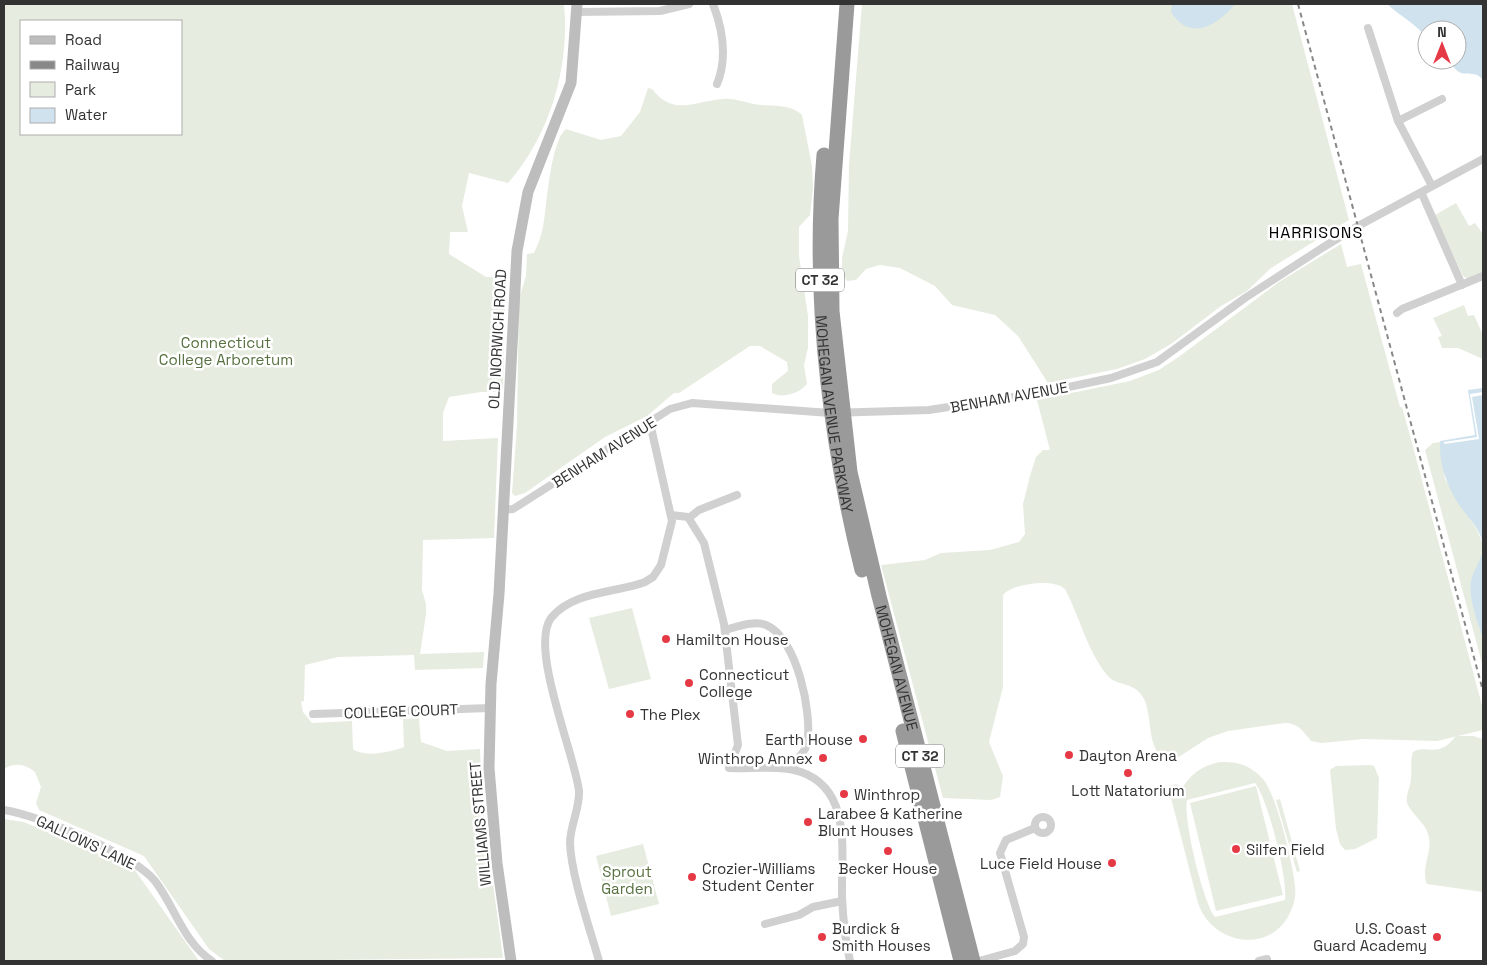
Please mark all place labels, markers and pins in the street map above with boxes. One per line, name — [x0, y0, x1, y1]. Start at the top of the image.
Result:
place label: Hamilton House — [676, 630, 789, 649]
marker: Hamilton House — [660, 633, 672, 645]
place label: Connecticut College — [699, 665, 790, 701]
marker: Connecticut College — [683, 677, 695, 689]
place label: The Plex — [640, 705, 701, 724]
marker: The Plex — [624, 708, 636, 720]
place label: Earth House — [765, 730, 853, 749]
marker: Earth House — [857, 733, 869, 745]
place label: Dayton Arena — [1079, 746, 1177, 765]
place label: Winthrop Annex — [698, 749, 813, 768]
marker: Dayton Arena — [1063, 749, 1075, 761]
marker: Winthrop Annex — [817, 752, 829, 764]
marker: Lott Natatorium — [1122, 767, 1134, 779]
place label: Lott Natatorium — [1071, 781, 1185, 800]
place label: Winthrop — [854, 785, 920, 804]
marker: Winthrop — [838, 788, 850, 800]
place label: Larabee & Katherine Blunt Houses — [818, 804, 963, 840]
marker: Larabee & Katherine Blunt Houses — [802, 816, 814, 828]
place label: Silfen Field — [1246, 840, 1325, 859]
marker: Silfen Field — [1230, 843, 1242, 855]
marker: Becker House — [882, 845, 894, 857]
place label: Luce Field House — [980, 854, 1102, 873]
marker: Luce Field House — [1106, 857, 1118, 869]
place label: Crozier-Williams Student Center — [702, 859, 816, 895]
place label: Becker House — [839, 859, 938, 878]
marker: Crozier-Williams Student Center — [686, 871, 698, 883]
place label: Burdick & Smith Houses — [832, 919, 931, 955]
place label: U.S. Coast Guard Academy — [1313, 919, 1427, 955]
marker: Burdick & Smith Houses — [816, 931, 828, 943]
marker: U.S. Coast Guard Academy — [1431, 931, 1443, 943]

